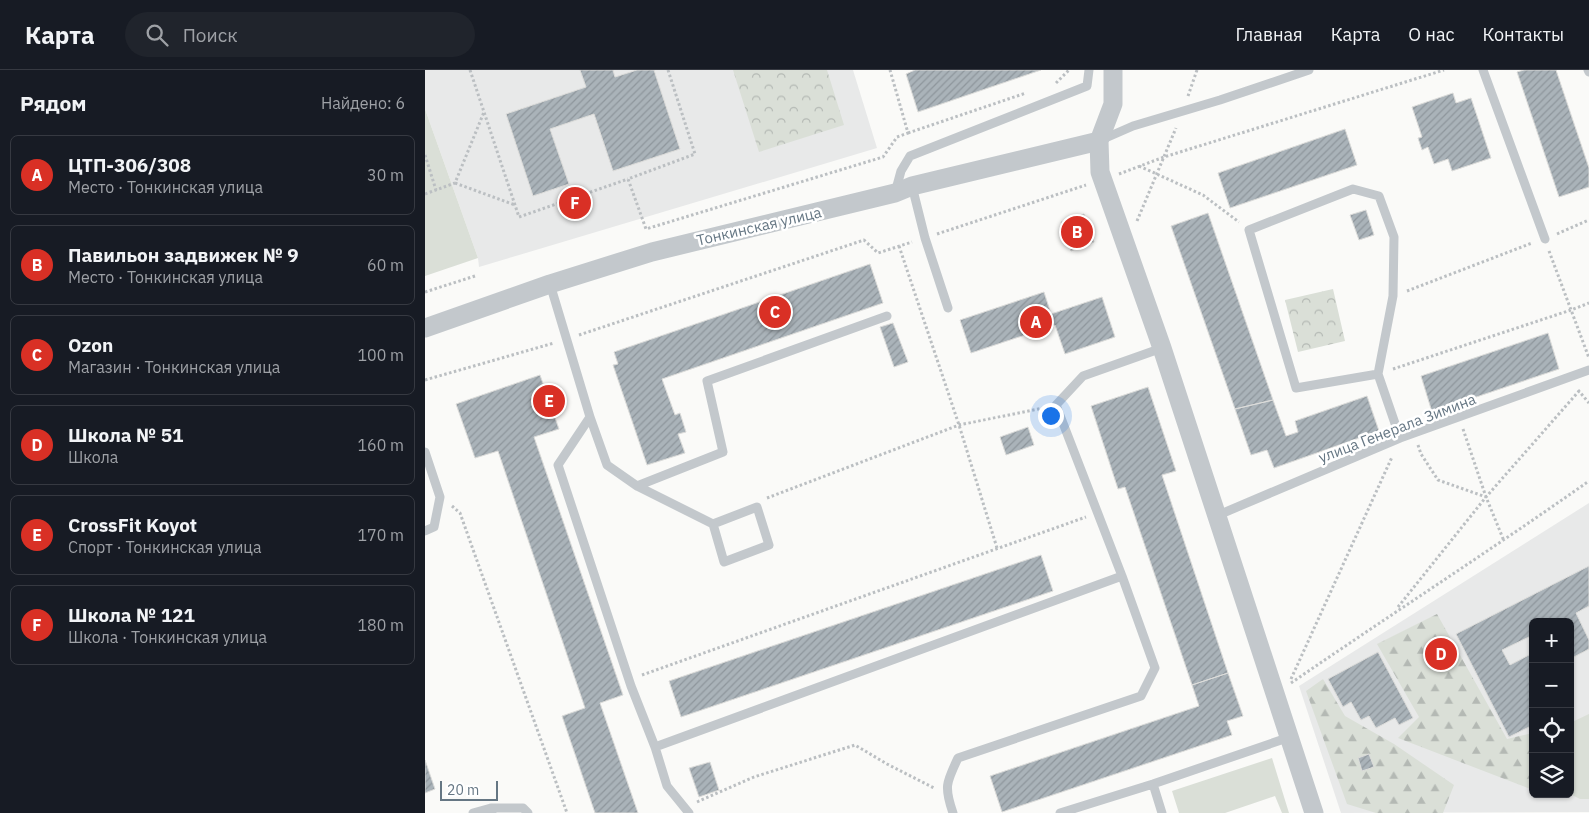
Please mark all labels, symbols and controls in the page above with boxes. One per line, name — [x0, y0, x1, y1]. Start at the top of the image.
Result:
search box — [125, 12, 475, 57]
text: Карта — [25, 19, 95, 51]
icon: search — [143, 21, 171, 49]
text: Поиск — [183, 23, 238, 47]
text: Главная — [1235, 23, 1303, 46]
text: Карта — [1331, 23, 1380, 46]
text: О нас — [1408, 23, 1455, 46]
text: Контакты — [1483, 23, 1564, 46]
text: Рядом — [20, 89, 87, 117]
text: Найдено: 6 — [321, 93, 405, 113]
text: ЦТП-306/308 — [68, 153, 191, 177]
text: A — [32, 165, 42, 185]
text: 30 m — [367, 165, 404, 185]
text: Место · Тонкинская улица — [68, 177, 263, 197]
pin: F — [559, 184, 591, 222]
street label: Тонкинская улица — [695, 202, 823, 250]
pin: B — [1061, 213, 1093, 251]
text: Павильон задвижек № 9 — [68, 243, 299, 267]
text: B — [32, 255, 42, 275]
text: 60 m — [367, 255, 404, 275]
text: Место · Тонкинская улица — [68, 267, 263, 287]
pin: C — [759, 293, 791, 331]
pin: A — [1020, 303, 1052, 341]
text: Ozon — [68, 333, 113, 357]
text: C — [32, 345, 42, 365]
text: 100 m — [357, 345, 404, 365]
text: Магазин · Тонкинская улица — [68, 357, 280, 377]
pin: E — [533, 382, 565, 420]
street label: улица Генерала Зимина — [1316, 389, 1478, 467]
your location — [1038, 403, 1064, 429]
text: Школа № 51 — [68, 423, 183, 447]
text: D — [31, 435, 43, 455]
text: 160 m — [357, 435, 404, 455]
text: Школа — [68, 447, 118, 467]
text: CrossFit Koyot — [68, 513, 197, 537]
text: E — [32, 525, 42, 545]
text: 170 m — [357, 525, 404, 545]
text: Спорт · Тонкинская улица — [68, 537, 261, 557]
text: Школа № 121 — [68, 603, 195, 627]
text: F — [32, 615, 42, 635]
text: 180 m — [357, 615, 404, 635]
map controls — [1529, 618, 1574, 798]
button: + — [1529, 618, 1574, 663]
text: Школа · Тонкинская улица — [68, 627, 267, 647]
pin: D — [1425, 635, 1457, 673]
button: − — [1529, 663, 1574, 708]
button: locate — [1529, 708, 1574, 753]
button: layers — [1529, 753, 1574, 798]
scale bar — [440, 778, 497, 801]
text: 20 m — [447, 781, 479, 799]

